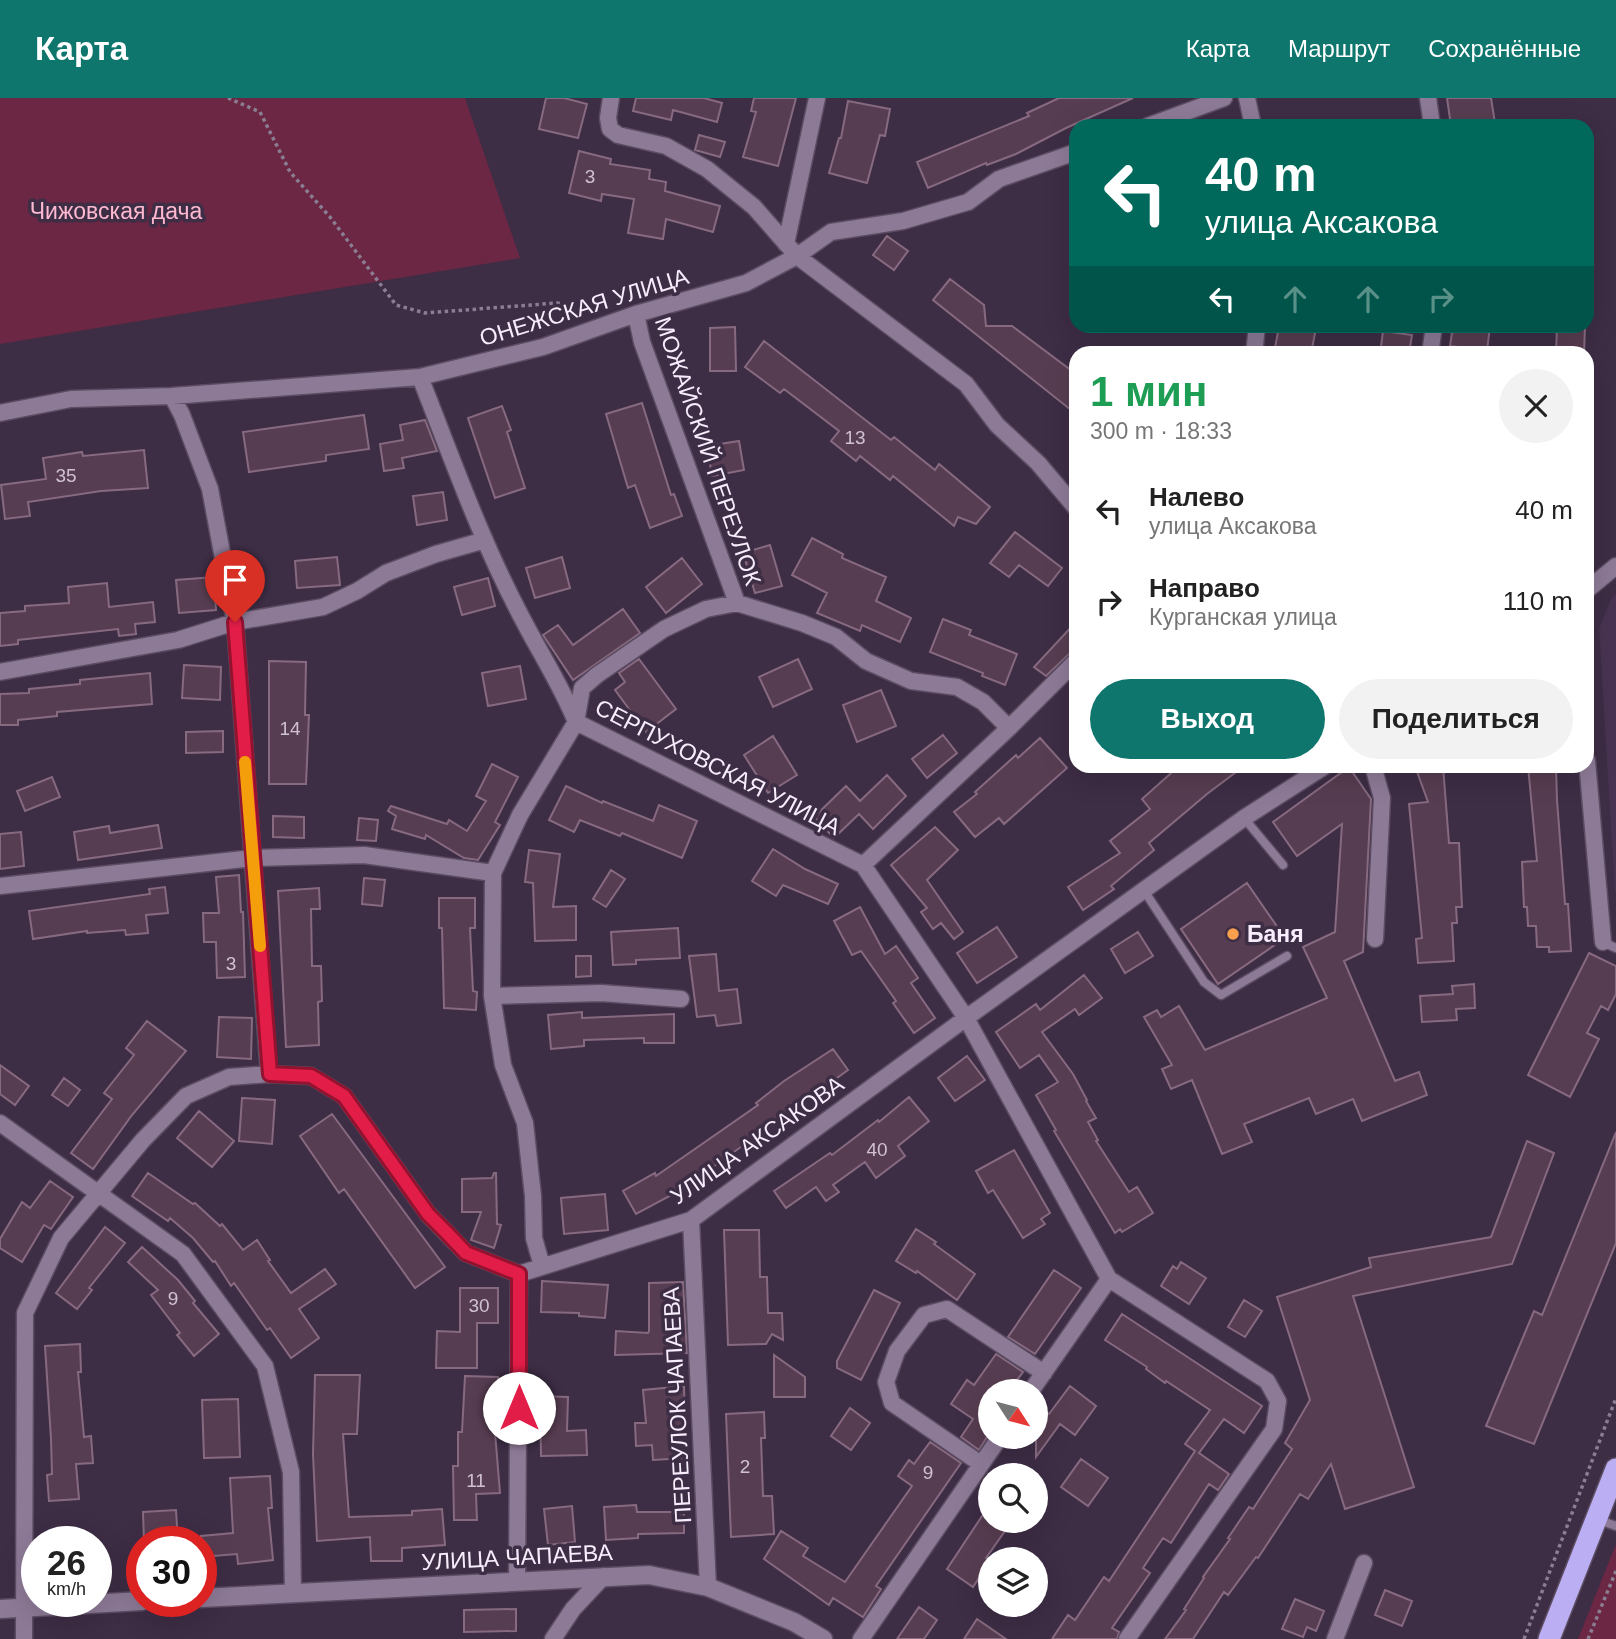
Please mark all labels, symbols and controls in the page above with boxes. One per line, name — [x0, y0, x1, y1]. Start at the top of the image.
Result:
text: Карта — [35, 30, 128, 67]
text: Карта — [1186, 35, 1250, 62]
text: Маршрут — [1288, 35, 1390, 62]
text: Сохранённые — [1428, 35, 1581, 62]
icon: left — [1090, 147, 1181, 238]
text: 40 m — [1205, 147, 1317, 201]
house number: 3 — [585, 166, 595, 187]
park label: Чижовская дача — [30, 198, 202, 224]
text: улица Аксакова — [1205, 204, 1438, 240]
street label: ОНЕЖСКАЯ УЛИЦА — [476, 263, 692, 351]
icon: left — [1203, 280, 1241, 318]
icon: ahead — [1276, 280, 1314, 318]
icon: ahead — [1349, 280, 1387, 318]
icon: right — [1422, 280, 1460, 318]
street label: МОЖАЙСКИЙ ПЕРЕУЛОК — [650, 313, 767, 589]
text: 1 мин — [1090, 368, 1207, 415]
button: close — [1499, 369, 1573, 443]
text: 300 m · 18:33 — [1090, 418, 1232, 444]
house number: 13 — [844, 427, 866, 448]
house number: 35 — [55, 465, 77, 486]
text: Налево — [1149, 482, 1244, 512]
icon: left — [1090, 492, 1128, 530]
text: 40 m — [1515, 495, 1573, 525]
text: улица Аксакова — [1149, 513, 1316, 539]
pin — [205, 550, 265, 622]
icon: arrive — [216, 561, 254, 599]
text: Направо — [1149, 573, 1260, 603]
icon: right — [1090, 583, 1128, 621]
text: 110 m — [1503, 586, 1573, 616]
text: Курганская улица — [1149, 604, 1337, 630]
button: Выход — [1090, 679, 1325, 759]
button: Поделиться — [1339, 679, 1573, 759]
street label: СЕРПУХОВСКАЯ УЛИЦА — [591, 694, 846, 841]
house number: 14 — [279, 718, 301, 739]
place label: Баня — [1247, 921, 1304, 947]
marker: Баня — [1225, 926, 1241, 942]
house number: 3 — [226, 953, 236, 974]
street label: УЛИЦА АКСАКОВА — [666, 1070, 849, 1209]
house number: 40 — [866, 1139, 888, 1160]
street label: ПЕРЕУЛОК ЧАПАЕВА — [658, 1285, 696, 1524]
house number: 9 — [168, 1288, 178, 1309]
house number: 30 — [468, 1295, 490, 1316]
position arrow — [482, 1371, 556, 1445]
north arrow — [978, 1379, 1048, 1449]
map controls — [978, 1379, 1048, 1617]
house number: 2 — [740, 1456, 750, 1477]
house number: 9 — [923, 1462, 933, 1483]
button: search — [978, 1463, 1048, 1533]
house number: 11 — [466, 1470, 486, 1491]
speed limit sign: 30 — [126, 1526, 217, 1617]
street label: УЛИЦА ЧАПАЕВА — [421, 1539, 614, 1575]
text: 26 — [47, 1543, 86, 1582]
button: layers — [978, 1547, 1048, 1617]
text: km/h — [47, 1579, 86, 1599]

